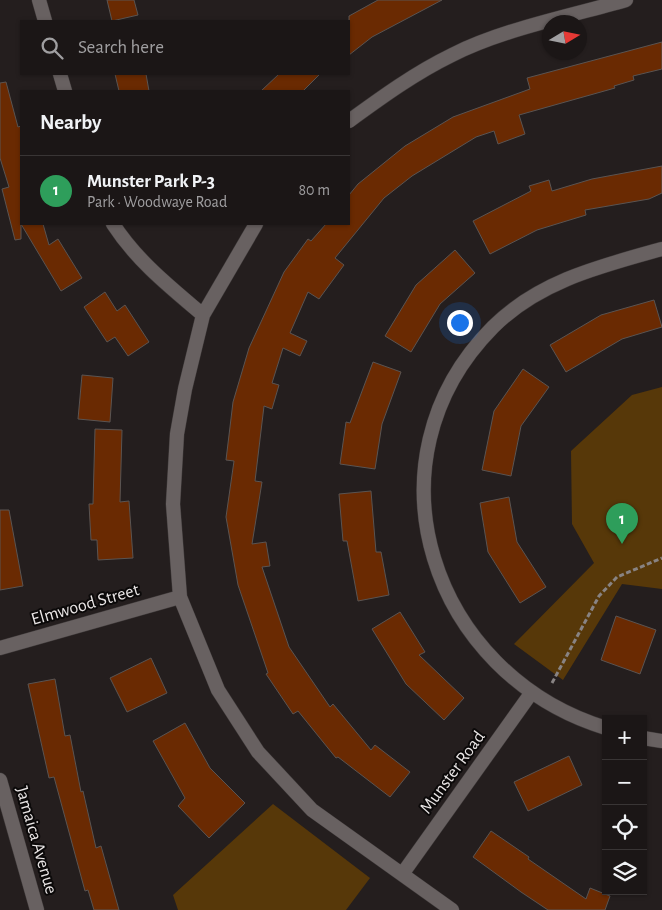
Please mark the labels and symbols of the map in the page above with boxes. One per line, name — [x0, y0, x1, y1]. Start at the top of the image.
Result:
north arrow — [542, 15, 587, 60]
your location — [447, 310, 473, 336]
pin: 1 — [606, 503, 638, 544]
street label: Elmwood Street — [29, 581, 142, 629]
street label: Munster Road — [417, 728, 489, 817]
street label: Jamaica Avenue — [12, 784, 60, 896]

